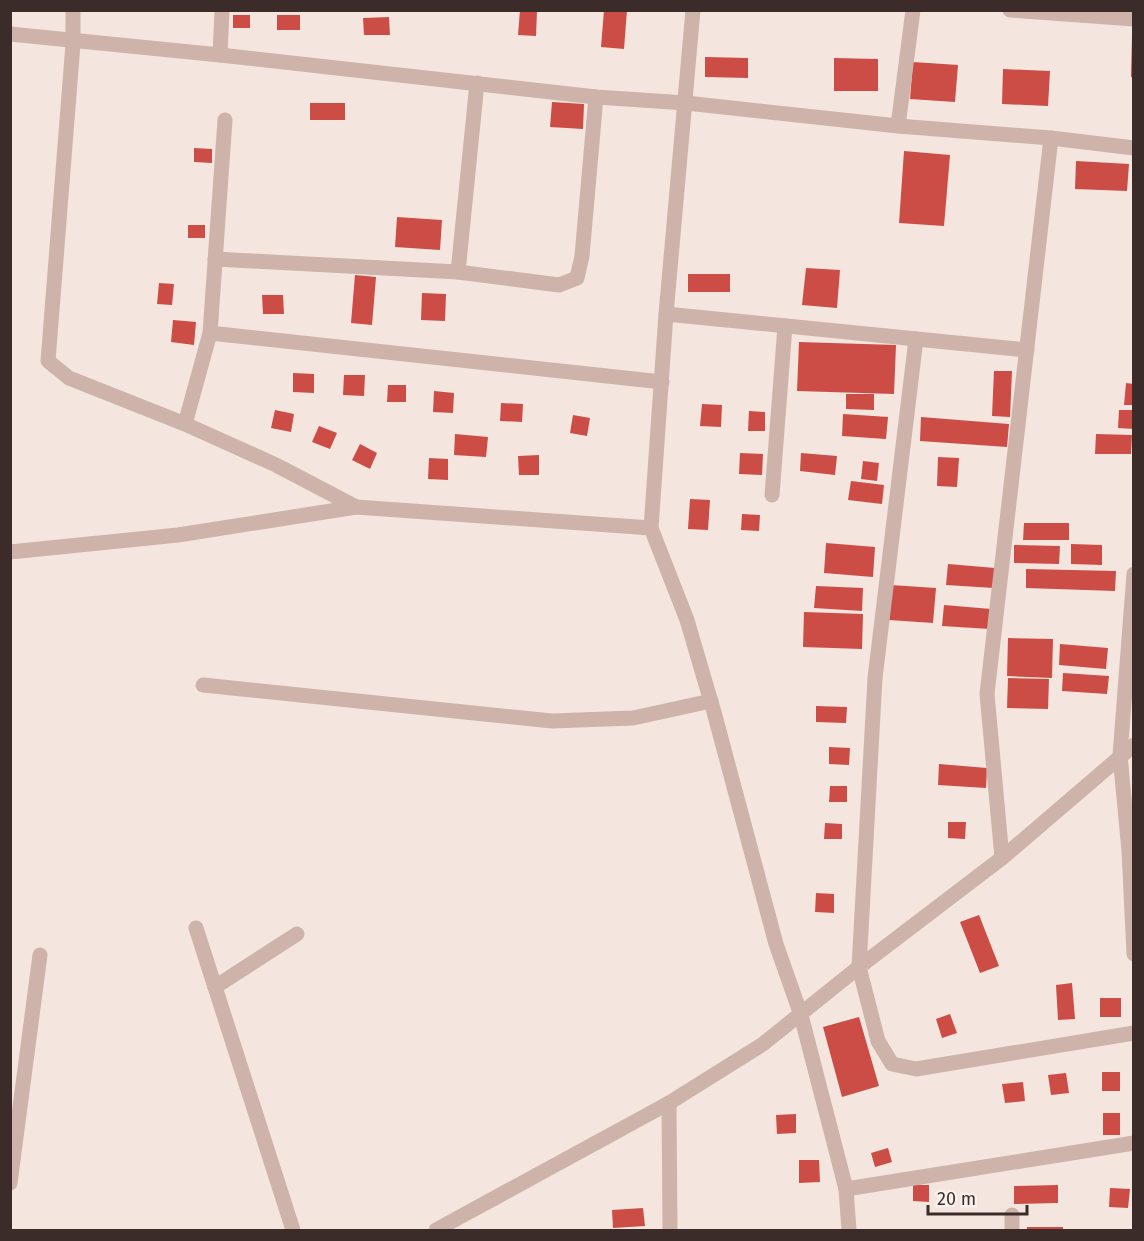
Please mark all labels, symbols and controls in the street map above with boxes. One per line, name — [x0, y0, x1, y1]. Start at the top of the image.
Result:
scale bar — [928, 1178, 1027, 1216]
text: 20 m — [937, 1188, 976, 1210]

